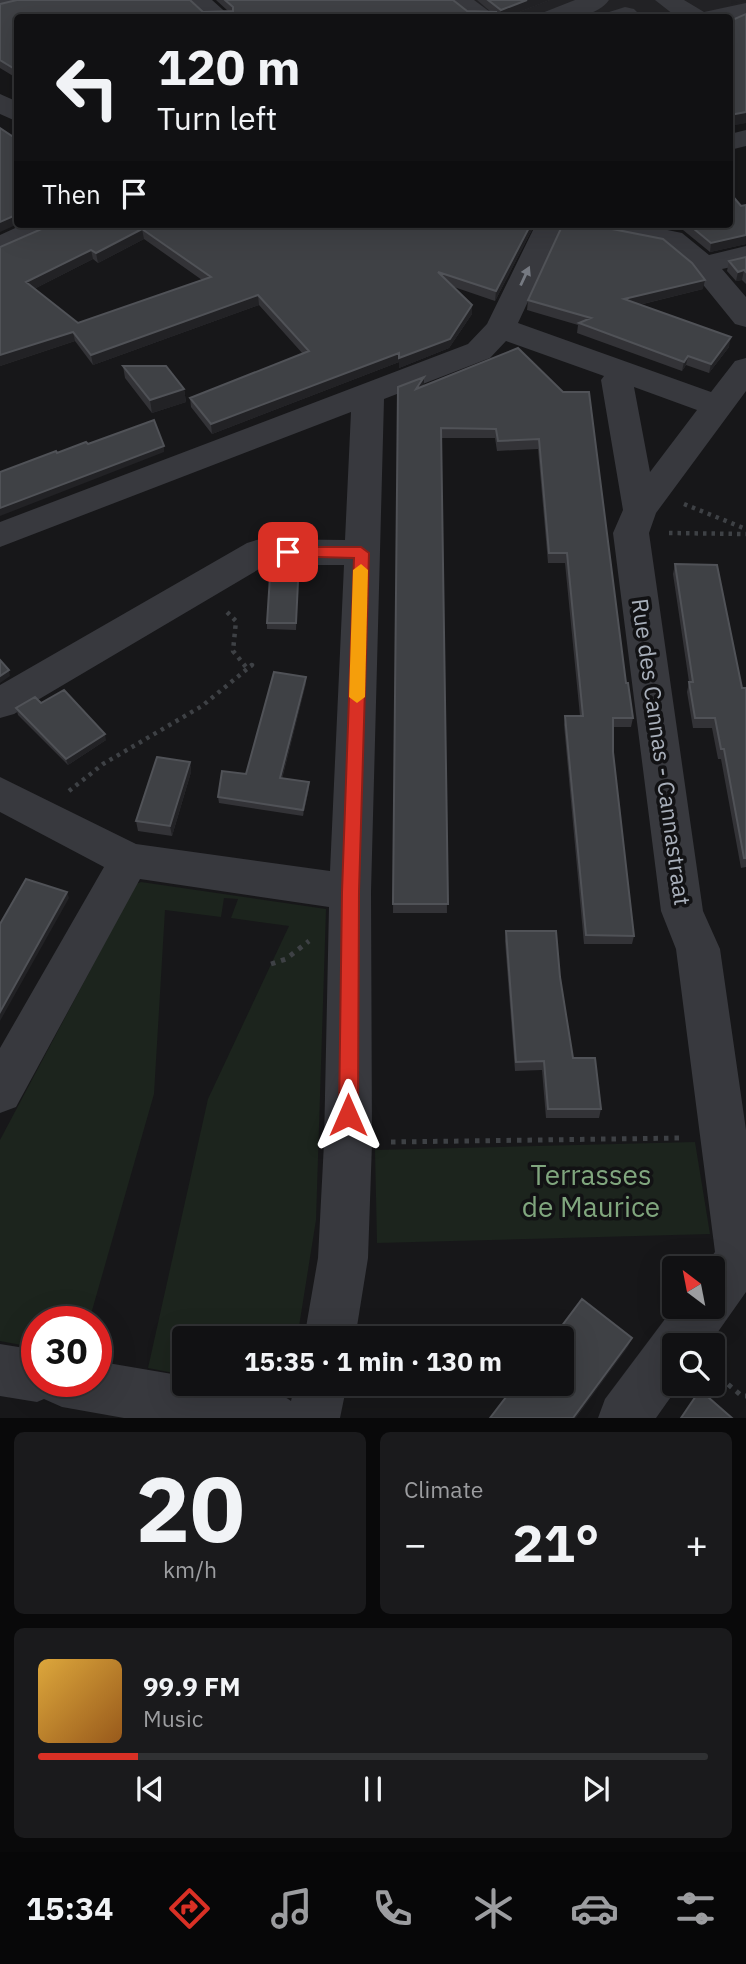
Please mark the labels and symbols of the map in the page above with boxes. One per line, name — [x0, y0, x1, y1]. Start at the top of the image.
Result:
one-way arrow — [519, 266, 531, 286]
pin — [258, 522, 318, 582]
street label: Rue des Cannas - Cannastraat — [626, 596, 698, 907]
position arrow — [311, 1078, 385, 1152]
park label: Terrasses de Maurice — [522, 1156, 660, 1225]
north arrow — [662, 1256, 724, 1320]
speed limit sign: 30 — [21, 1306, 112, 1397]

